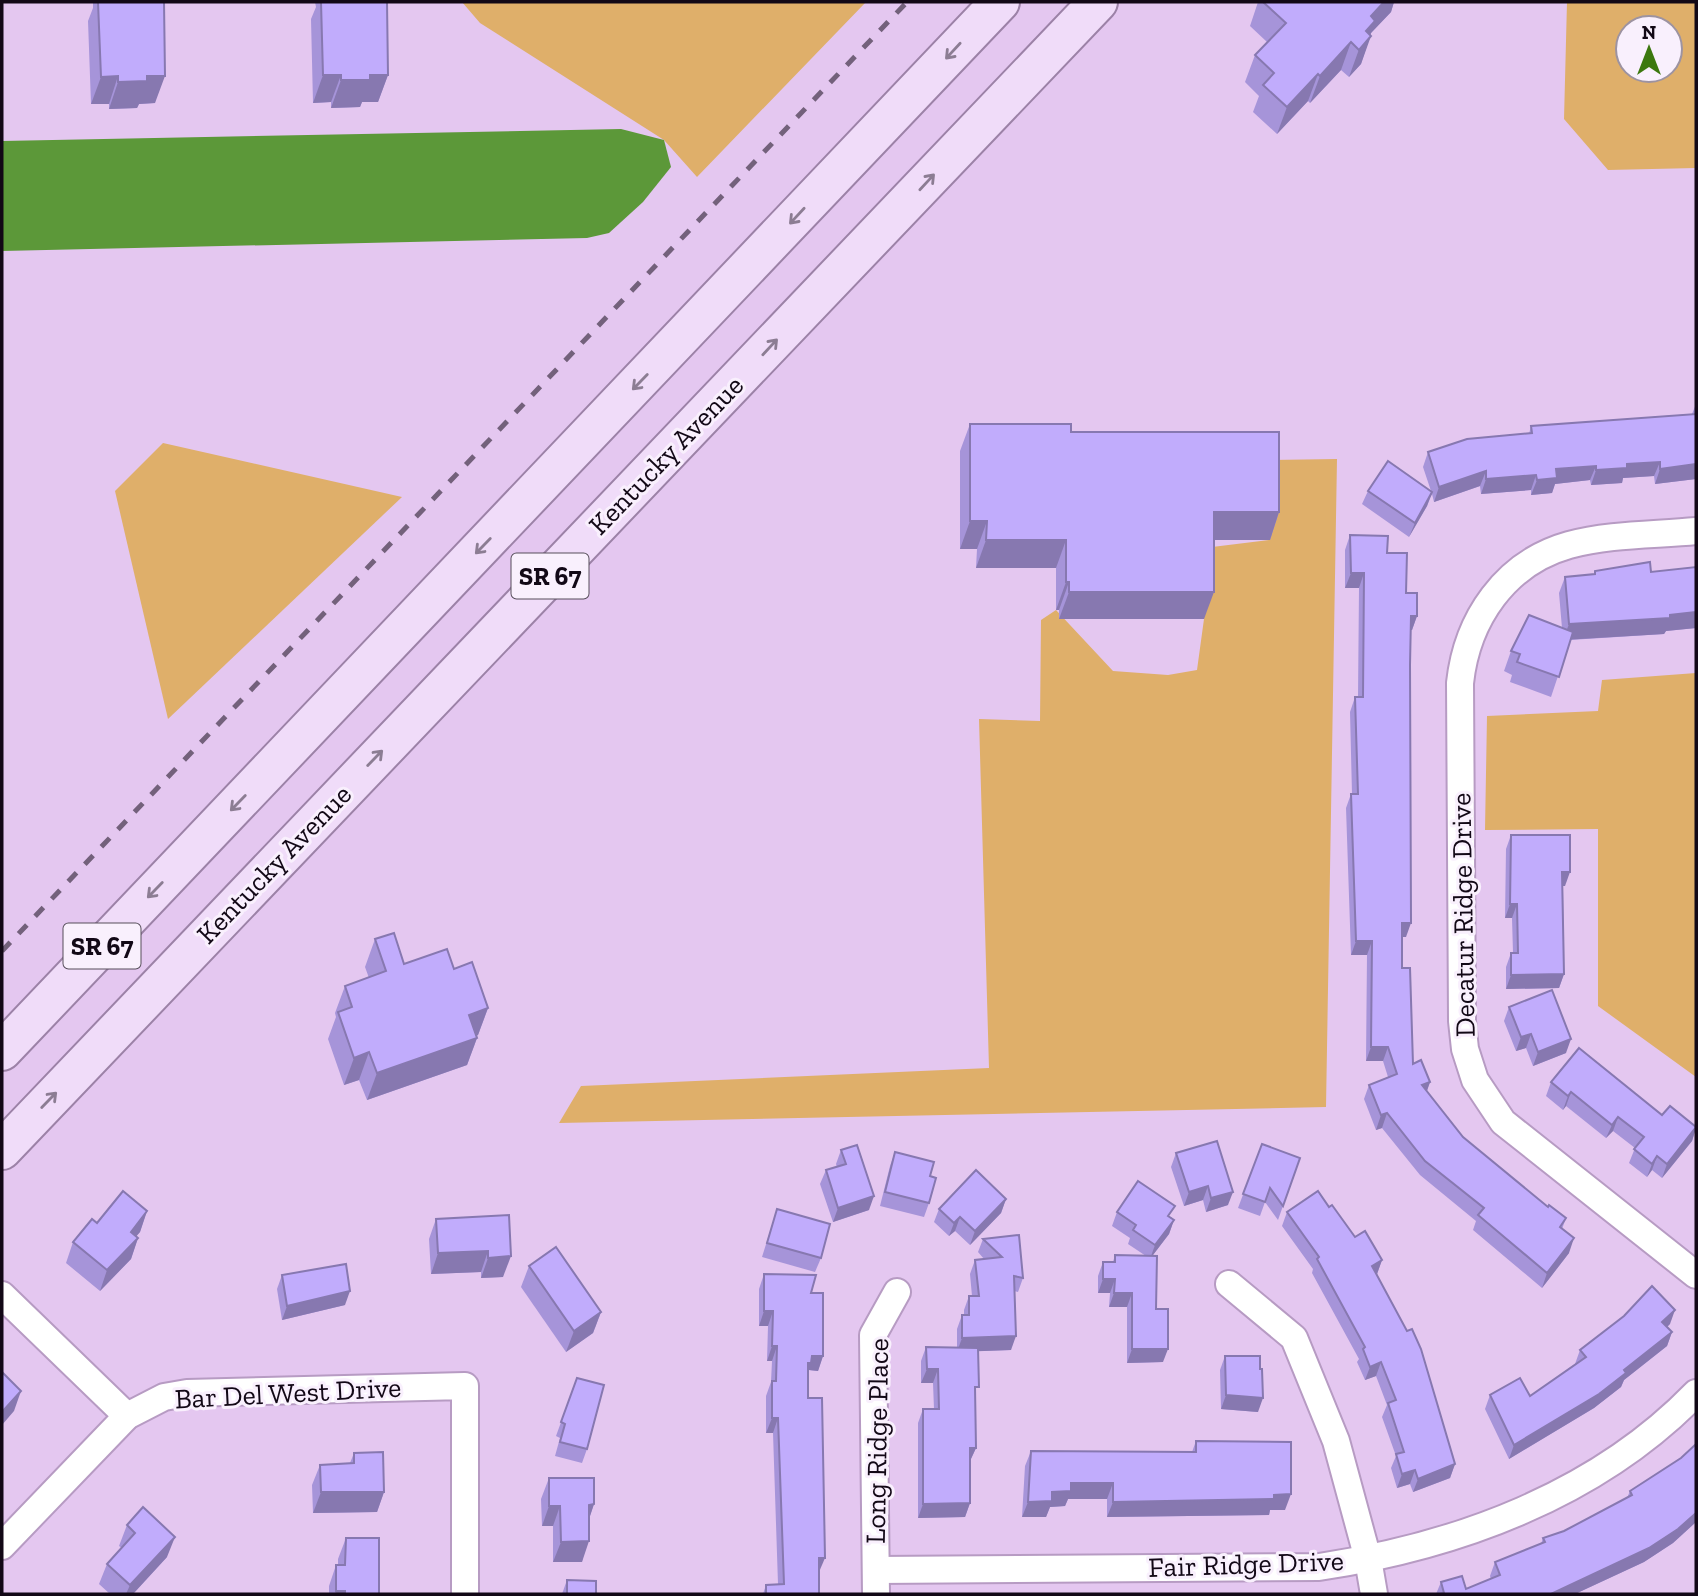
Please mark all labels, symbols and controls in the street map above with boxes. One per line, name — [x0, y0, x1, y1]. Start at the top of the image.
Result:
north arrow — [1614, 14, 1684, 84]
text: N — [1642, 21, 1656, 44]
one-way arrow — [945, 42, 962, 59]
one-way arrow — [918, 174, 935, 191]
one-way arrow — [789, 207, 806, 225]
one-way arrow — [762, 339, 779, 356]
street label: Kentucky Avenue — [582, 369, 750, 541]
one-way arrow — [632, 373, 649, 390]
one-way arrow — [475, 537, 492, 554]
road number: SR 67 — [512, 554, 588, 598]
one-way arrow — [366, 750, 383, 767]
street label: Kentucky Avenue — [190, 778, 358, 950]
street label: Decatur Ridge Drive — [1444, 793, 1482, 1037]
one-way arrow — [230, 794, 247, 812]
one-way arrow — [147, 881, 164, 898]
road number: SR 67 — [64, 923, 140, 968]
one-way arrow — [40, 1092, 57, 1109]
street label: Long Ridge Place — [859, 1338, 895, 1544]
street label: Bar Del West Drive — [174, 1371, 402, 1415]
street label: Fair Ridge Drive — [1148, 1544, 1344, 1584]

